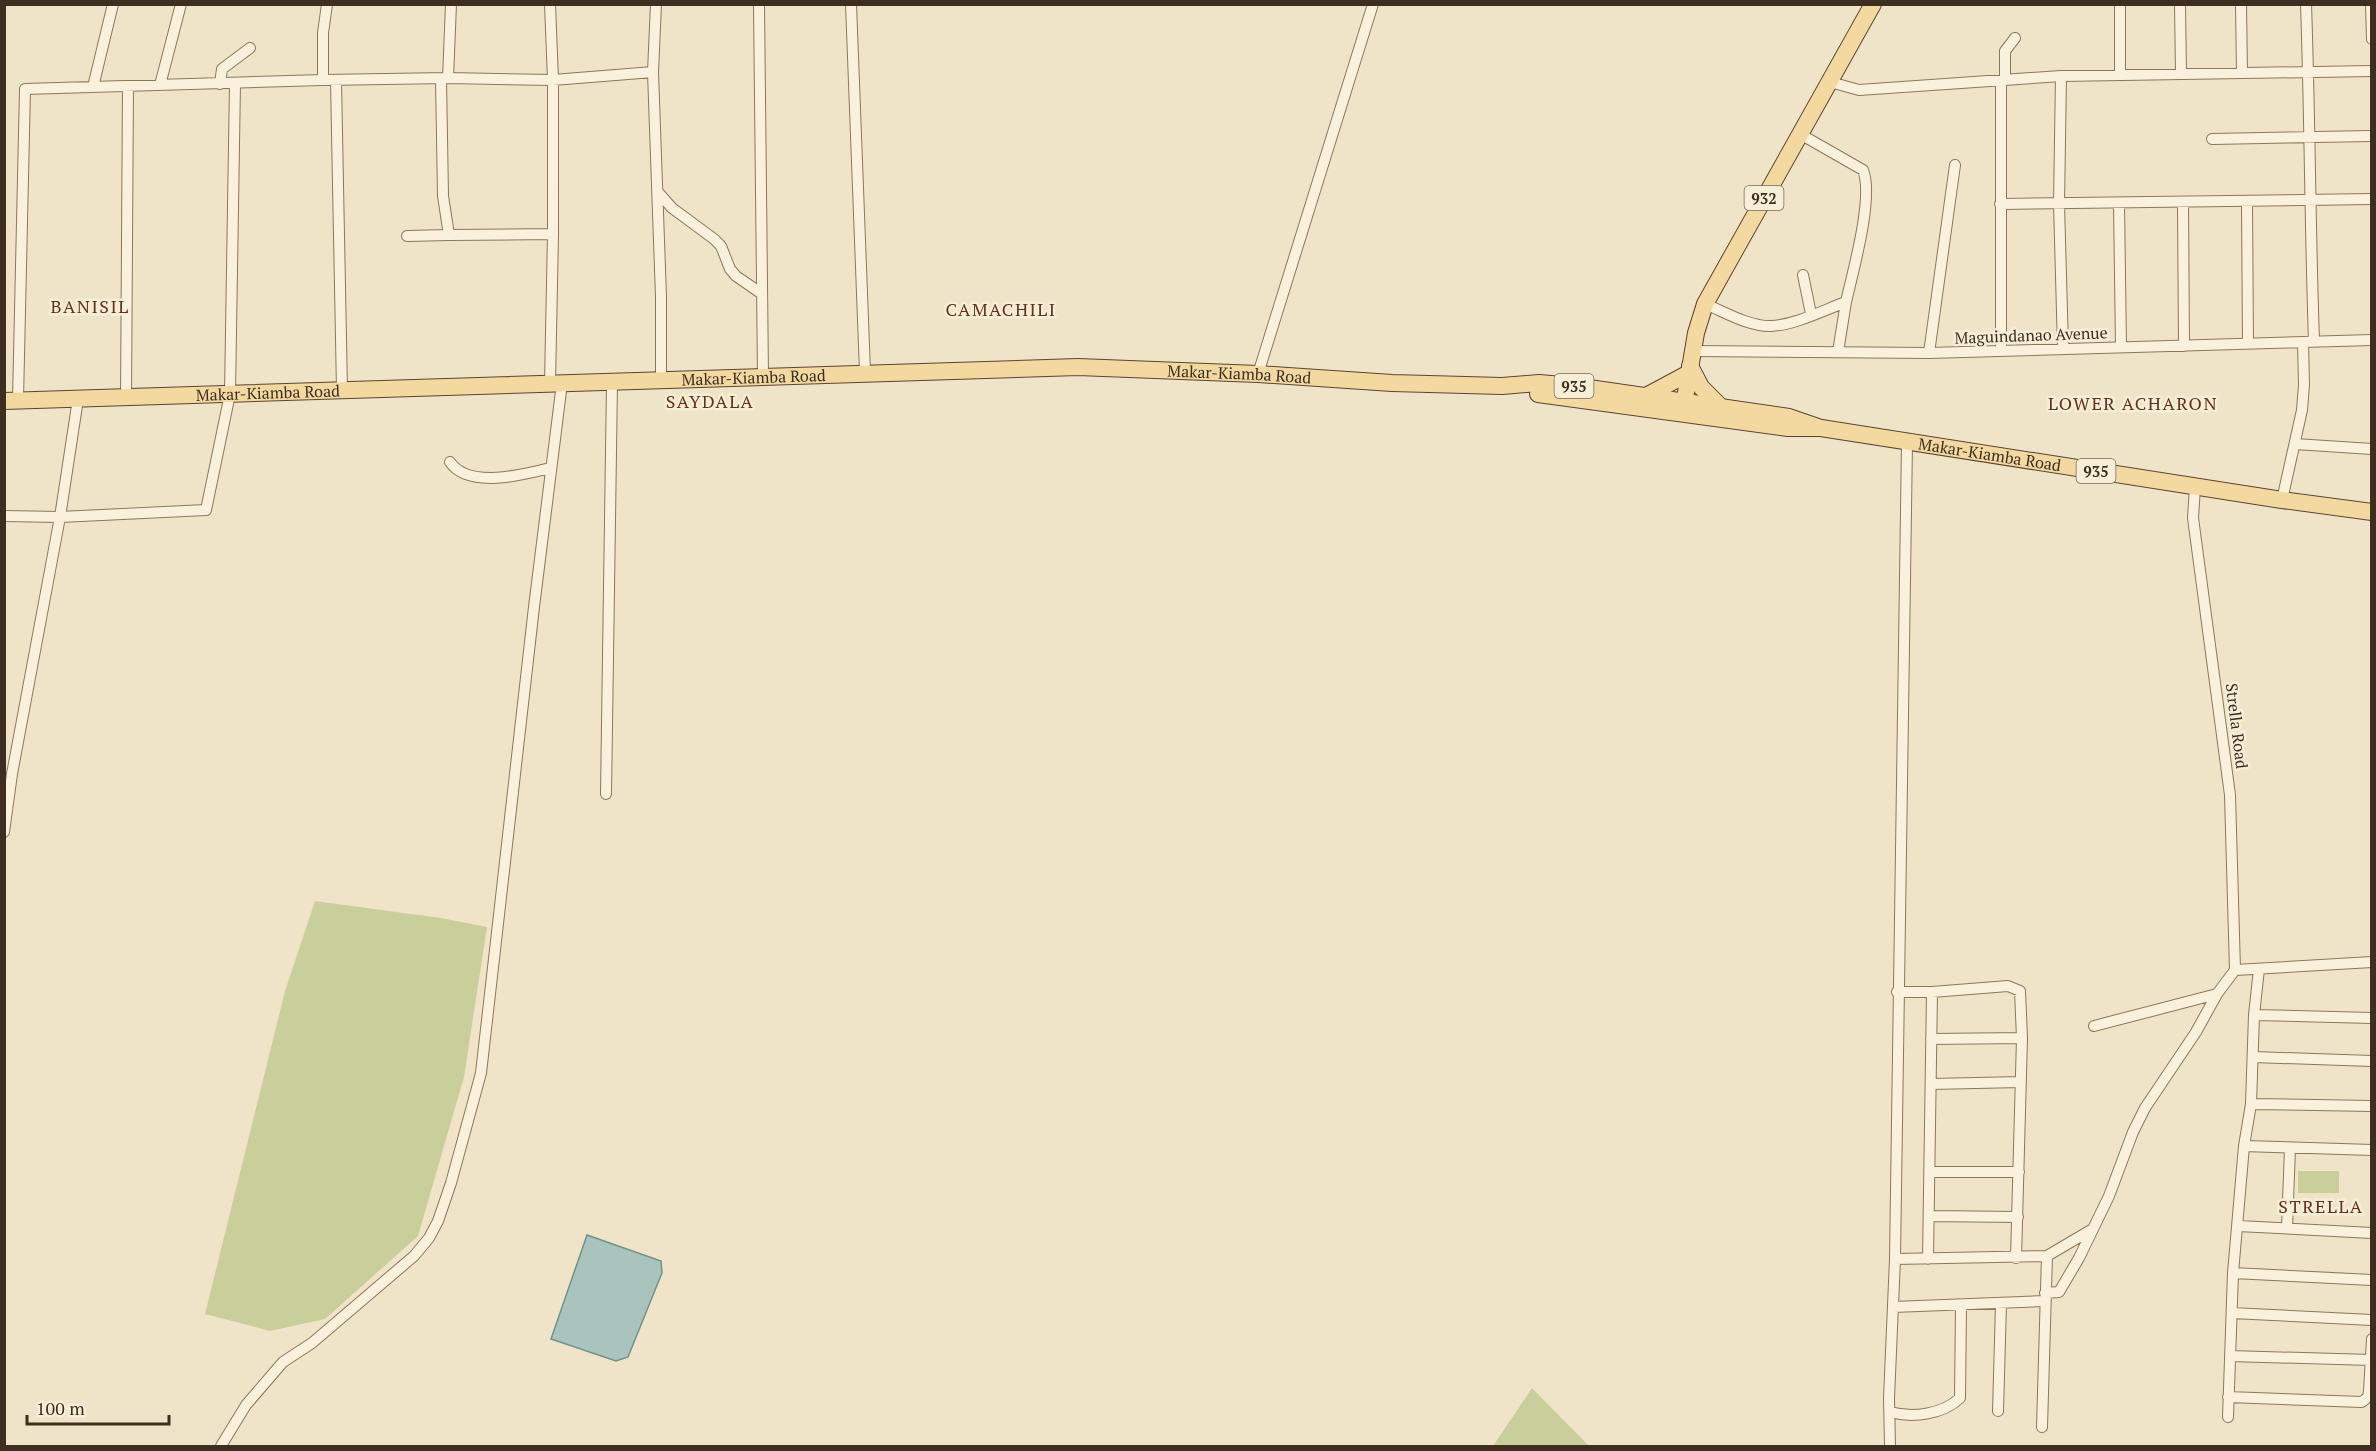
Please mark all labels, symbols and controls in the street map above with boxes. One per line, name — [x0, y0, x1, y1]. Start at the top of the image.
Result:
road number: 932 — [1744, 186, 1784, 210]
district label: BANISIL — [50, 294, 130, 318]
district label: CAMACHILI — [945, 297, 1057, 321]
street label: Maguindanao Avenue — [1954, 321, 2108, 349]
street label: Makar-Kiamba Road — [1167, 359, 1312, 389]
street label: Makar-Kiamba Road — [681, 364, 826, 391]
road number: 935 — [1554, 374, 1594, 398]
street label: Makar-Kiamba Road — [195, 379, 340, 406]
district label: SAYDALA — [666, 389, 754, 413]
district label: LOWER ACHARON — [2048, 391, 2218, 415]
street label: Makar-Kiamba Road — [1917, 432, 2063, 476]
road number: 935 — [2076, 459, 2116, 483]
street label: Strella Road — [2221, 682, 2253, 770]
district label: STRELLA — [2278, 1194, 2364, 1218]
scale bar — [27, 1388, 170, 1426]
text: 100 m — [36, 1396, 85, 1420]

